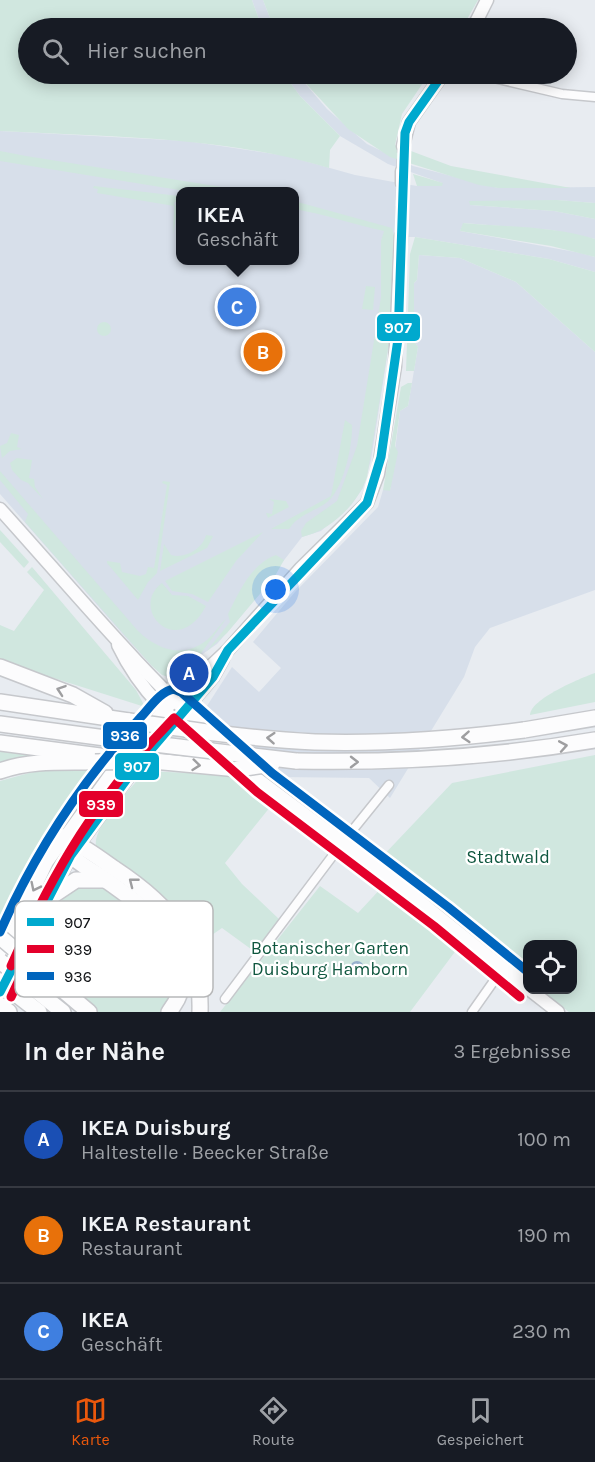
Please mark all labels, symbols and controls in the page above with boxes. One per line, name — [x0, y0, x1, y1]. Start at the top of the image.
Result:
search box — [18, 18, 577, 84]
icon: search — [39, 35, 72, 68]
text: Hier suchen — [87, 38, 207, 64]
popup — [176, 187, 299, 265]
text: IKEA — [197, 202, 245, 228]
text: Geschäft — [197, 228, 278, 251]
pin: C — [218, 284, 256, 330]
line badge: 907 — [376, 313, 421, 342]
text: 907 — [384, 318, 412, 337]
pin: B — [244, 330, 282, 374]
your location — [261, 575, 290, 604]
pin: A — [170, 650, 208, 696]
one-way arrow — [56, 685, 67, 698]
line badge: 936 — [102, 721, 148, 750]
text: 936 — [110, 726, 140, 745]
one-way arrow — [461, 730, 470, 743]
one-way arrow — [266, 732, 275, 745]
one-way arrow — [557, 740, 567, 753]
line badge: 907 — [114, 752, 160, 781]
one-way arrow — [350, 756, 359, 768]
text: 907 — [123, 757, 151, 776]
one-way arrow — [191, 758, 200, 771]
line badge: 939 — [78, 790, 124, 818]
text: 939 — [86, 795, 116, 814]
park label: Stadtwald — [466, 846, 550, 868]
one-way arrow — [129, 878, 140, 889]
one-way arrow — [31, 880, 43, 891]
legend — [15, 901, 213, 997]
text: 907 — [64, 913, 91, 932]
park label: Botanischer Garten Duisburg Hamborn — [251, 937, 409, 980]
text: 939 — [64, 940, 92, 959]
map controls — [523, 940, 577, 994]
button: locate — [523, 940, 577, 994]
text: 936 — [64, 967, 92, 986]
text: In der Nähe — [24, 1036, 165, 1067]
text: 3 Ergebnisse — [454, 1040, 571, 1063]
text: IKEA Duisburg — [81, 1115, 231, 1141]
text: A — [37, 1128, 50, 1151]
text: 100 m — [517, 1128, 571, 1151]
text: Haltestelle · Beecker Straße — [81, 1141, 329, 1164]
text: IKEA Restaurant — [81, 1211, 251, 1237]
text: B — [37, 1224, 50, 1247]
text: 190 m — [517, 1224, 571, 1247]
text: Restaurant — [81, 1237, 183, 1260]
text: IKEA — [81, 1307, 129, 1333]
text: C — [37, 1320, 50, 1343]
text: 230 m — [512, 1320, 571, 1343]
text: Geschäft — [81, 1333, 162, 1356]
tab: Karte — [71, 1394, 110, 1449]
tab: Route — [252, 1394, 294, 1449]
tab: Gespeichert — [437, 1394, 524, 1449]

